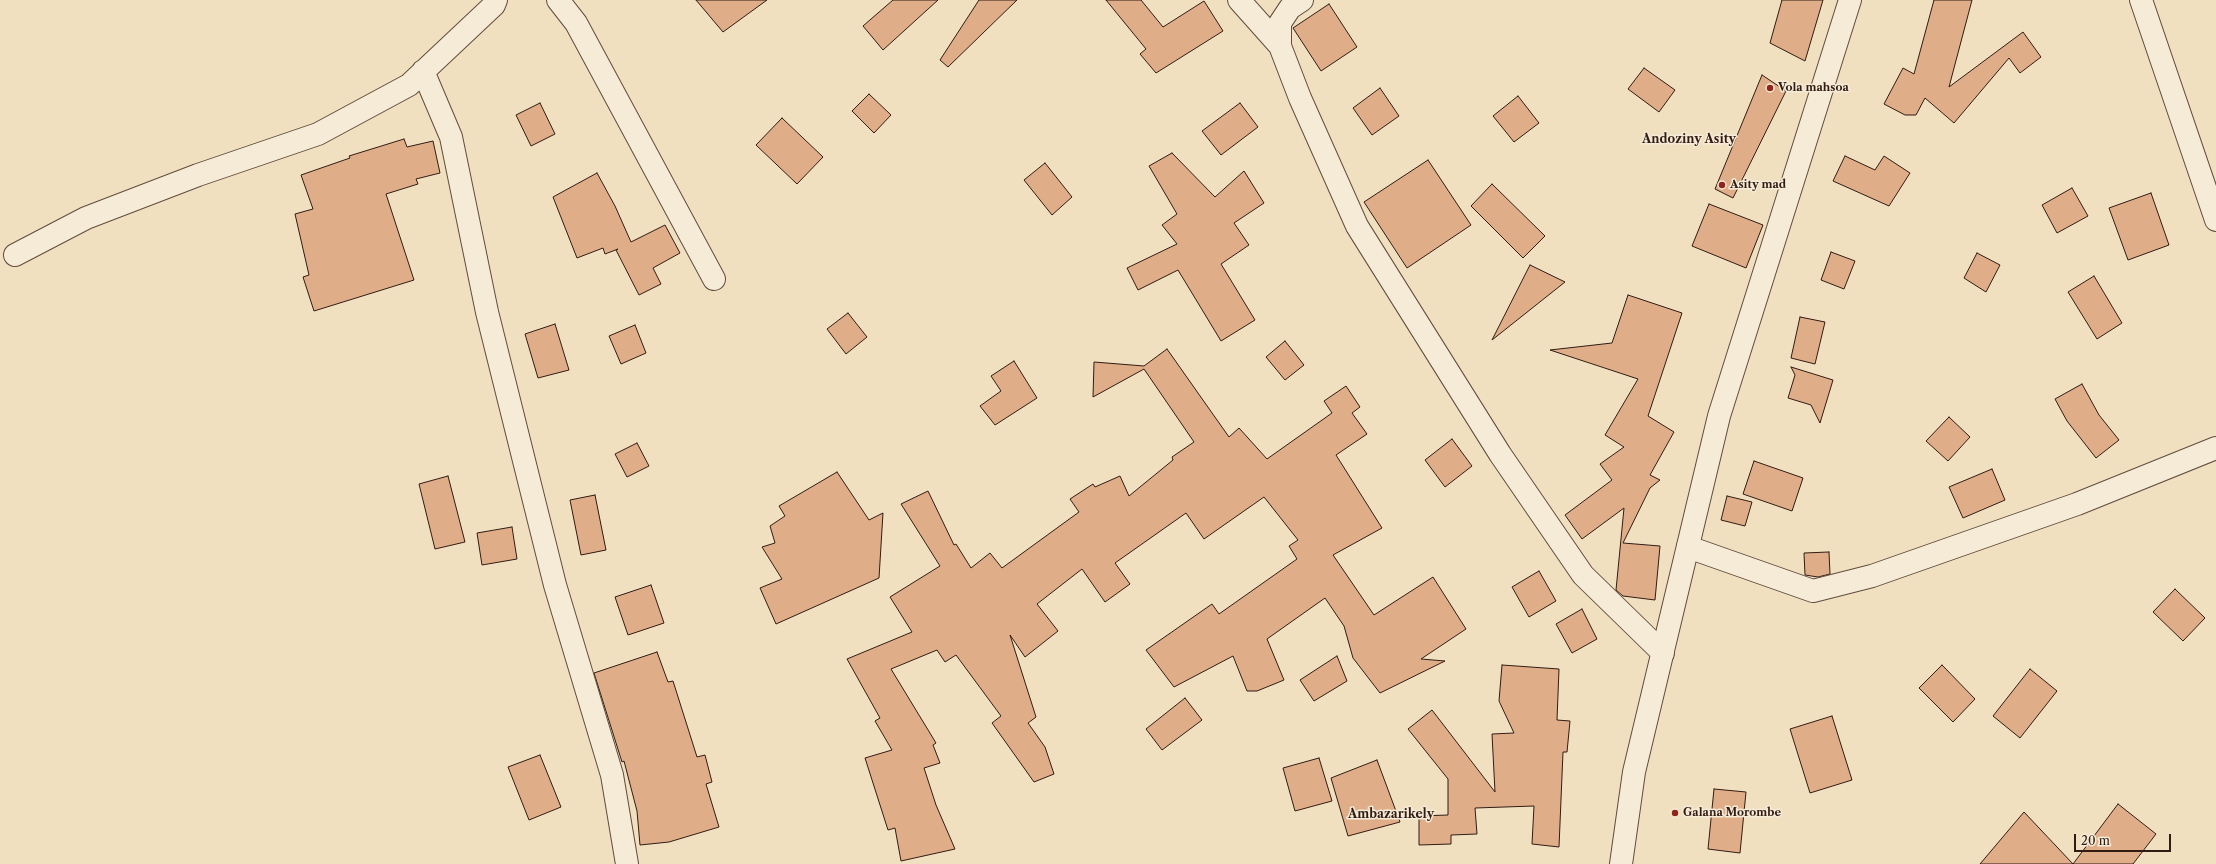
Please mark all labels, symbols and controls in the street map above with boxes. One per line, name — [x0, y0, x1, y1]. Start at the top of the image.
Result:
place label: Vola mahsoa — [1778, 81, 1849, 95]
marker: Vola mahsoa — [1765, 83, 1775, 93]
district label: Andoziny Asity — [1642, 133, 1736, 147]
place label: Asity mad — [1730, 178, 1786, 192]
marker: Asity mad — [1717, 180, 1727, 190]
place label: Galana Morombe — [1683, 806, 1781, 820]
district label: Ambazarikely — [1348, 808, 1434, 822]
marker: Galana Morombe — [1670, 808, 1680, 818]
scale bar — [2076, 826, 2173, 852]
text: 20 m — [2081, 833, 2110, 848]

